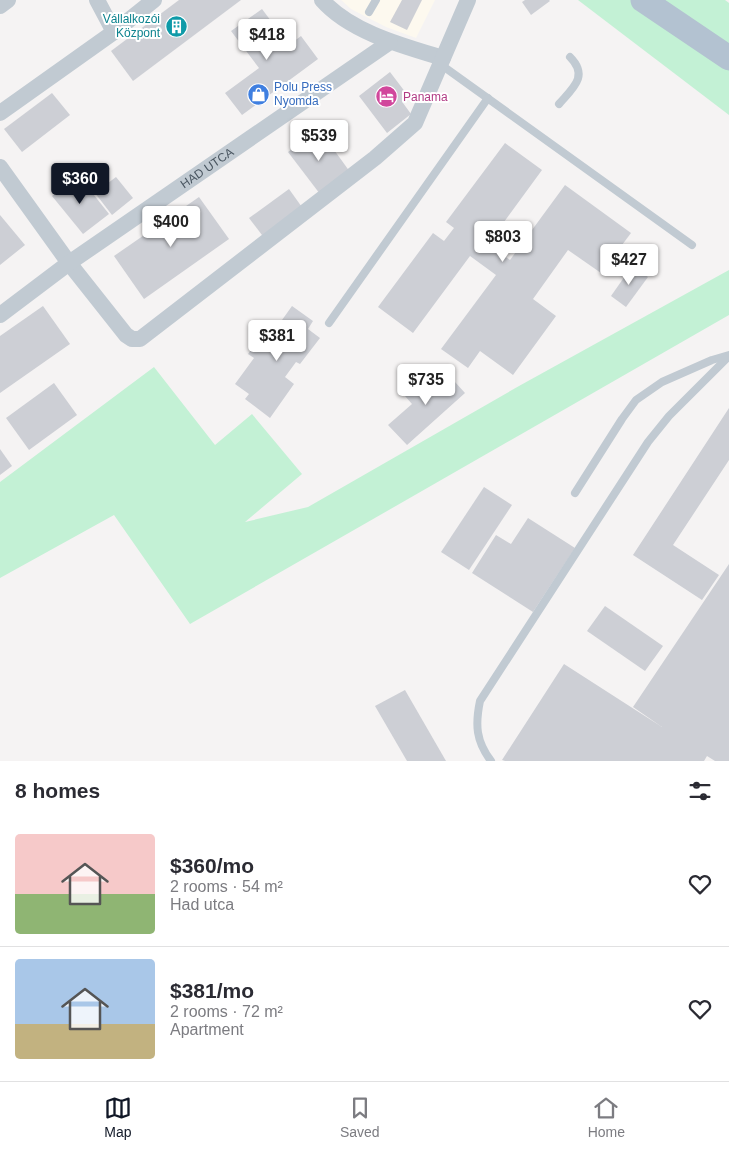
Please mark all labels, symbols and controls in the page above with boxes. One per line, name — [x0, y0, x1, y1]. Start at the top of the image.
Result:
place label: Vállalkozói Központ — [103, 12, 161, 40]
building icon: Vállalkozói Központ — [164, 14, 188, 38]
pin: $418 — [237, 18, 297, 61]
text: $418 — [249, 26, 285, 43]
place label: Polu Press Nyomda — [274, 80, 332, 108]
shop icon: Polu Press Nyomda — [246, 82, 270, 106]
hotel icon: Panama — [375, 85, 399, 109]
place label: Panama — [403, 90, 448, 104]
pin: $539 — [289, 120, 349, 162]
text: $539 — [301, 127, 337, 144]
street label: HAD UTCA — [178, 145, 236, 191]
pin: $360 — [50, 162, 110, 205]
text: $360 — [62, 170, 98, 187]
pin: $400 — [141, 206, 201, 248]
text: $400 — [153, 213, 189, 230]
pin: $803 — [473, 220, 533, 263]
text: $803 — [485, 228, 521, 245]
pin: $427 — [599, 244, 659, 286]
text: $427 — [611, 251, 647, 268]
pin: $381 — [247, 320, 307, 362]
text: $381 — [259, 327, 295, 344]
pin: $735 — [396, 364, 456, 406]
text: $735 — [408, 371, 444, 388]
icon: filters — [686, 777, 714, 805]
text: 8 homes — [15, 779, 100, 802]
icon: home — [55, 854, 115, 914]
text: $360/mo — [170, 854, 254, 877]
icon: heart — [686, 870, 714, 898]
text: 2 rooms · 54 m² — [170, 878, 283, 895]
text: Had utca — [170, 896, 234, 913]
icon: home — [55, 979, 115, 1039]
text: $381/mo — [170, 979, 254, 1002]
icon: heart — [686, 995, 714, 1023]
text: 2 rooms · 72 m² — [170, 1003, 283, 1020]
text: Apartment — [170, 1021, 244, 1038]
tab: Map — [104, 1094, 132, 1140]
tab: Saved — [340, 1094, 380, 1140]
tab: Home — [588, 1094, 625, 1140]

